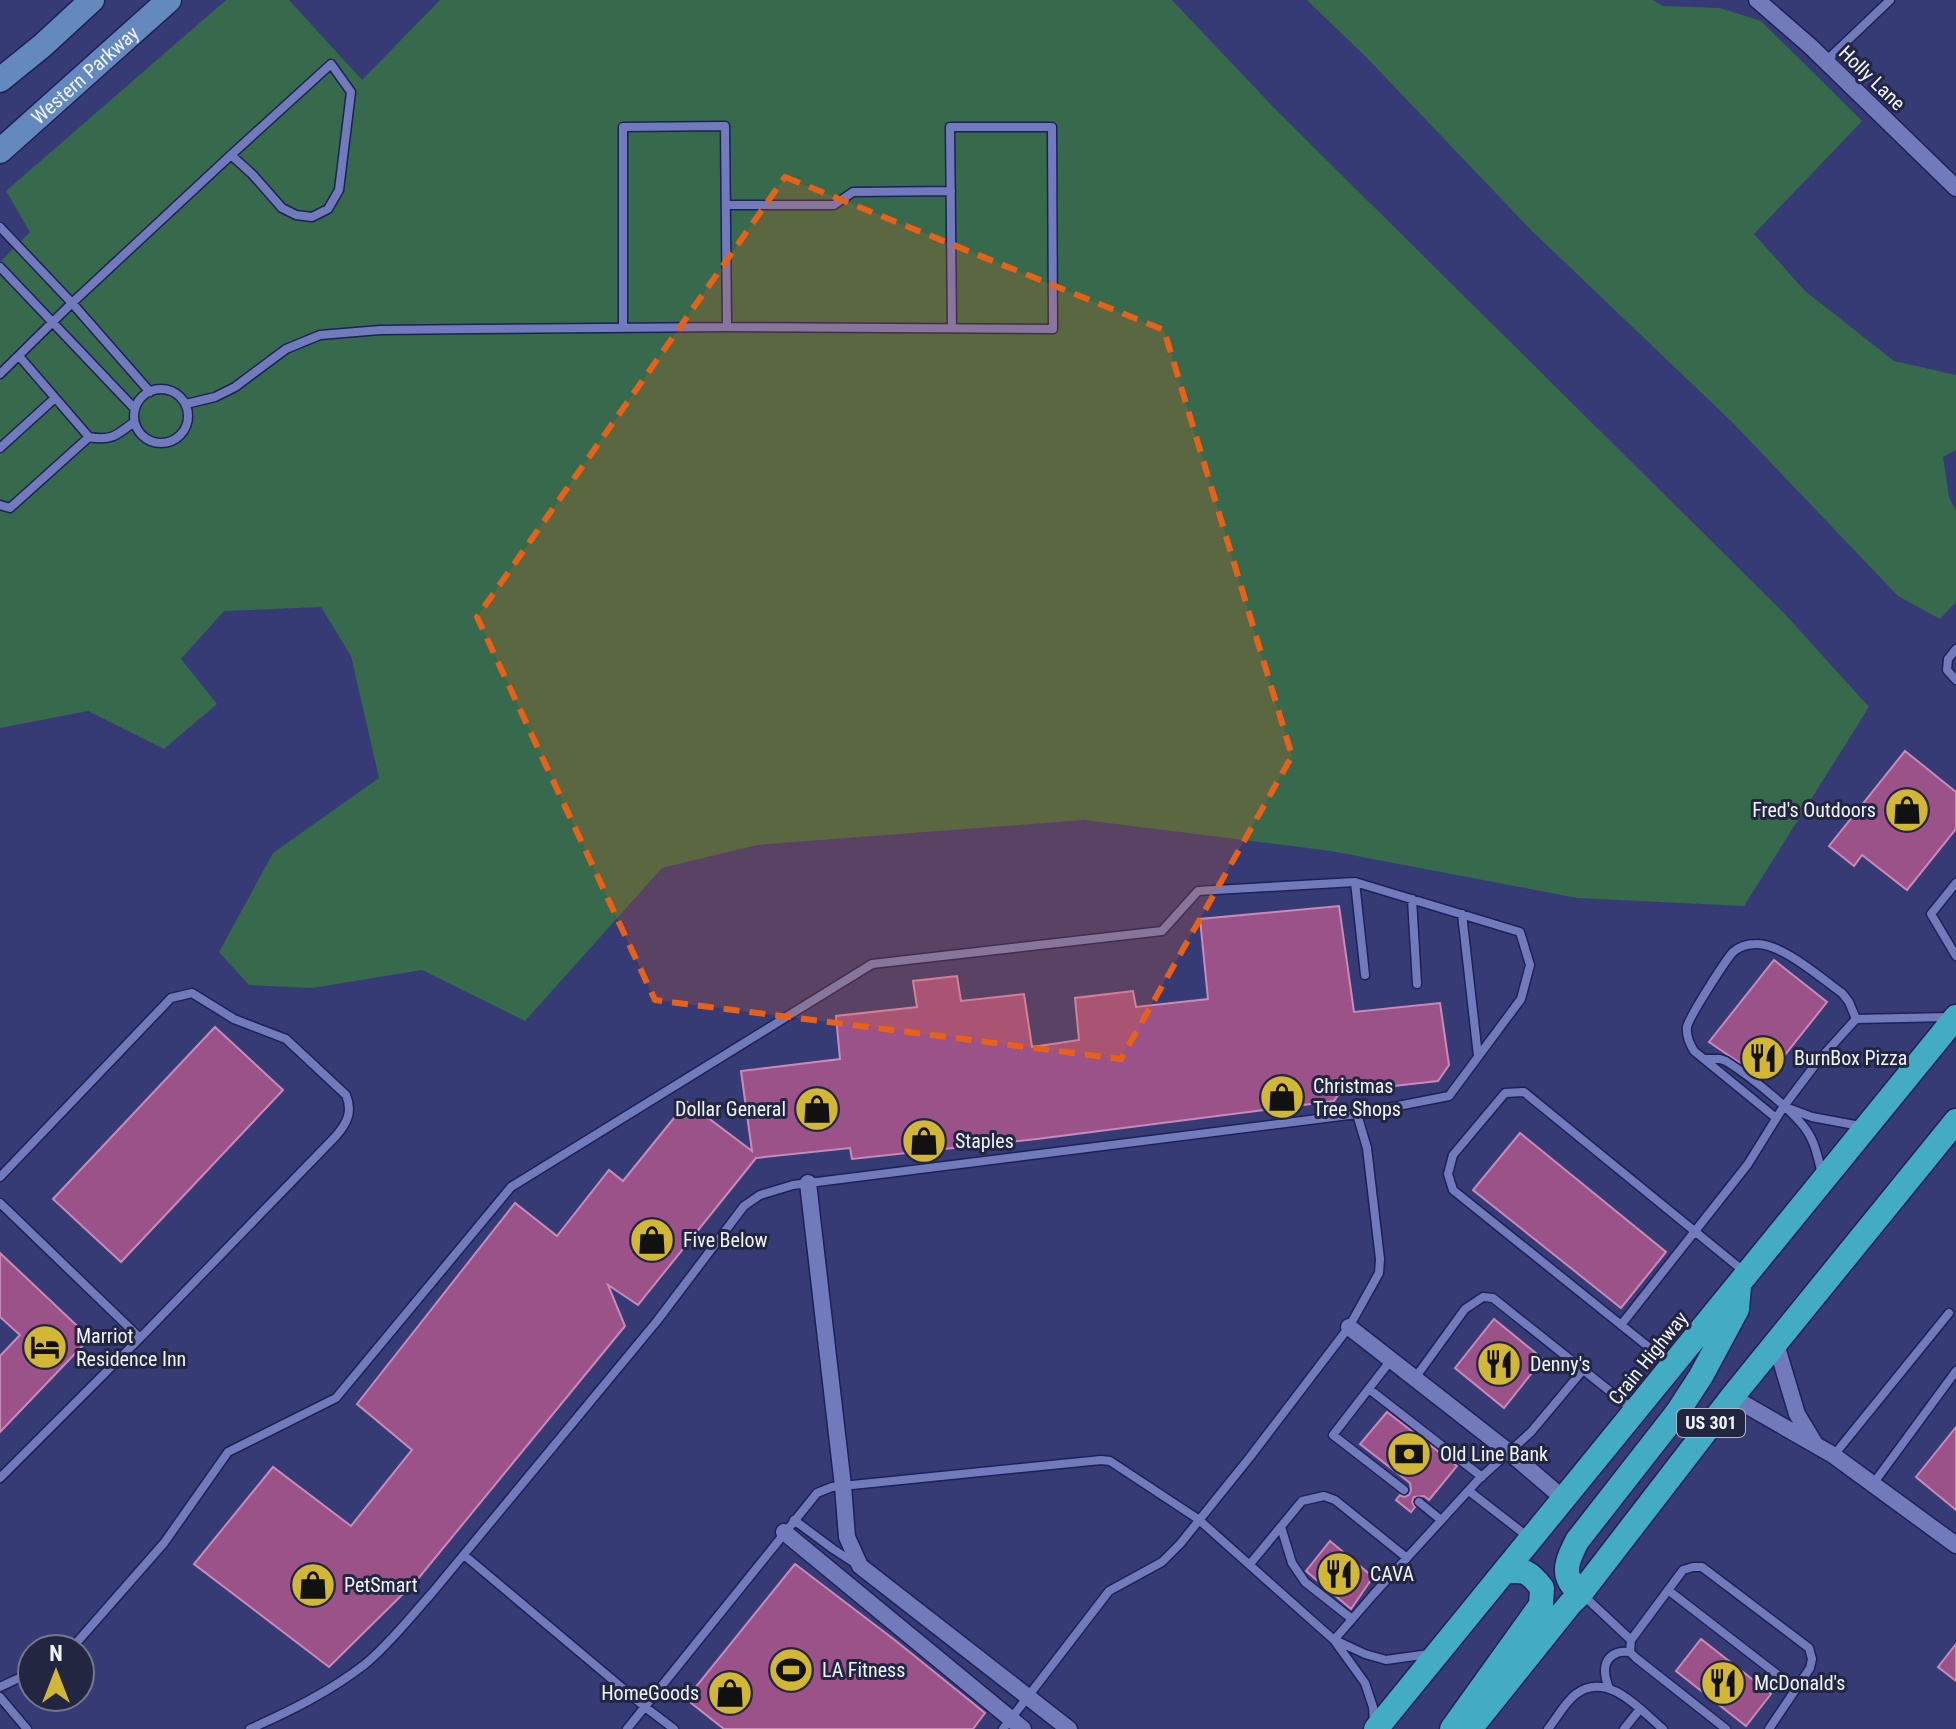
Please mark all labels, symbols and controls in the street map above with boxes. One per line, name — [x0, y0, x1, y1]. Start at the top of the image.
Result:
street label: Western Parkway — [26, 21, 144, 129]
street label: Holly Lane — [1834, 41, 1910, 115]
shop icon: Fred's Outdoors — [1883, 786, 1931, 834]
place label: Fred's Outdoors — [1752, 798, 1876, 822]
restaurant icon: BurnBox Pizza — [1739, 1034, 1787, 1082]
place label: BurnBox Pizza — [1794, 1046, 1907, 1070]
shop icon: Christmas Tree Shops — [1258, 1073, 1306, 1121]
place label: Christmas Tree Shops — [1313, 1074, 1401, 1121]
shop icon: Dollar General — [793, 1085, 841, 1133]
place label: Dollar General — [675, 1097, 786, 1121]
shop icon: Staples — [900, 1117, 948, 1165]
place label: Staples — [955, 1129, 1014, 1153]
shop icon: Five Below — [628, 1216, 676, 1264]
place label: Five Below — [683, 1228, 768, 1252]
street label: Crain Highway — [1603, 1307, 1693, 1409]
hotel icon: Marriot Residence Inn — [21, 1323, 69, 1371]
place label: Marriot Residence Inn — [76, 1324, 186, 1371]
restaurant icon: Denny's — [1475, 1340, 1523, 1388]
place label: Denny's — [1530, 1352, 1590, 1376]
road number: US 301 — [1677, 1409, 1745, 1437]
bank icon: Old Line Bank — [1385, 1430, 1433, 1478]
place label: Old Line Bank — [1440, 1442, 1548, 1466]
restaurant icon: CAVA — [1315, 1550, 1363, 1598]
shop icon: PetSmart — [289, 1561, 337, 1609]
place label: CAVA — [1370, 1562, 1415, 1586]
place label: PetSmart — [344, 1573, 418, 1597]
north arrow — [16, 1633, 96, 1713]
text: N — [49, 1641, 63, 1666]
sports icon: LA Fitness — [767, 1646, 815, 1694]
place label: LA Fitness — [822, 1658, 905, 1682]
restaurant icon: McDonald's — [1699, 1659, 1747, 1707]
shop icon: HomeGoods — [706, 1669, 754, 1717]
place label: McDonald's — [1754, 1671, 1845, 1695]
place label: HomeGoods — [601, 1681, 699, 1705]

